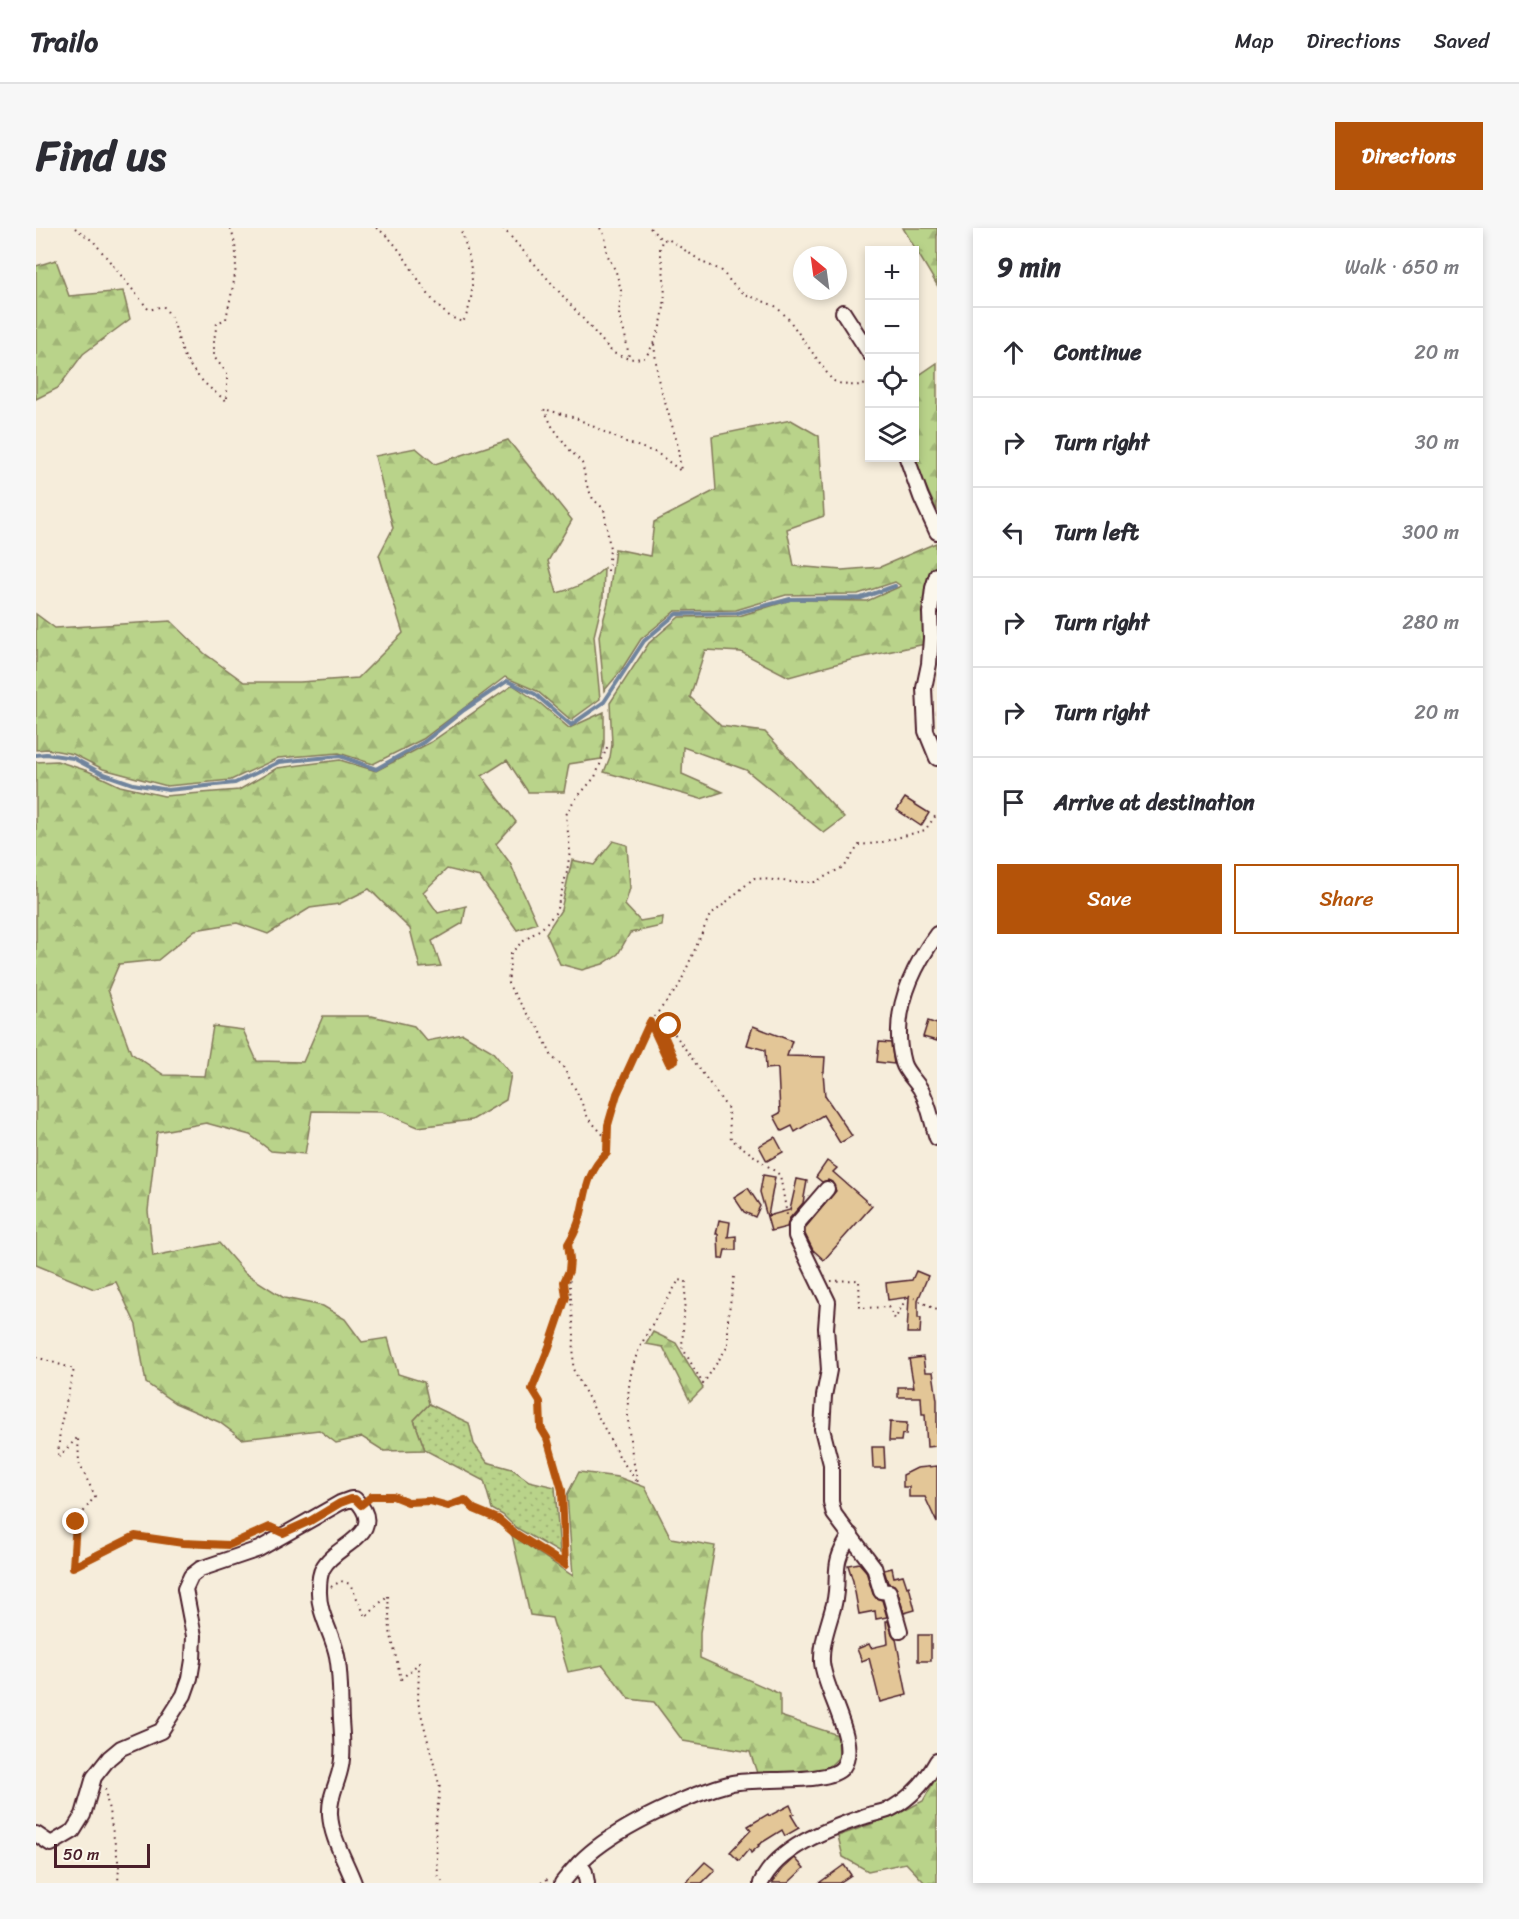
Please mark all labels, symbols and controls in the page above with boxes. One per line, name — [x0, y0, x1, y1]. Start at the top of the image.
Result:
text: Trailo — [30, 17, 98, 66]
text: Map — [1235, 22, 1273, 60]
text: Directions — [1306, 22, 1401, 60]
text: Saved — [1434, 22, 1489, 60]
text: Find us — [36, 119, 166, 193]
button: Directions — [1335, 122, 1483, 190]
text: 9 min — [997, 244, 1061, 290]
north arrow — [793, 246, 847, 300]
map controls — [865, 246, 919, 462]
button: + — [865, 246, 919, 300]
text: Walk · 650 m — [1345, 250, 1459, 285]
button: − — [865, 300, 919, 354]
text: Continue — [1054, 333, 1142, 372]
text: 20 m — [1414, 335, 1459, 370]
icon: ahead — [997, 336, 1030, 369]
button: locate — [865, 354, 919, 408]
button: layers — [865, 408, 919, 462]
text: Turn right — [1054, 423, 1149, 462]
text: 30 m — [1415, 425, 1459, 460]
icon: right — [997, 426, 1030, 459]
text: Turn left — [1054, 513, 1139, 552]
text: 300 m — [1402, 515, 1459, 550]
icon: left — [997, 516, 1030, 549]
text: Turn right — [1054, 603, 1149, 642]
text: 280 m — [1402, 605, 1459, 640]
icon: right — [997, 606, 1030, 639]
text: Turn right — [1054, 693, 1149, 732]
text: 20 m — [1414, 695, 1459, 730]
icon: right — [997, 696, 1030, 729]
text: Arrive at destination — [1054, 783, 1255, 822]
icon: arrive — [997, 786, 1030, 819]
button: Save — [997, 864, 1222, 934]
button: Share — [1234, 864, 1459, 934]
route start — [655, 1012, 681, 1038]
route end — [62, 1508, 88, 1534]
text: 50 m — [63, 1840, 99, 1869]
scale bar — [54, 1841, 150, 1868]

